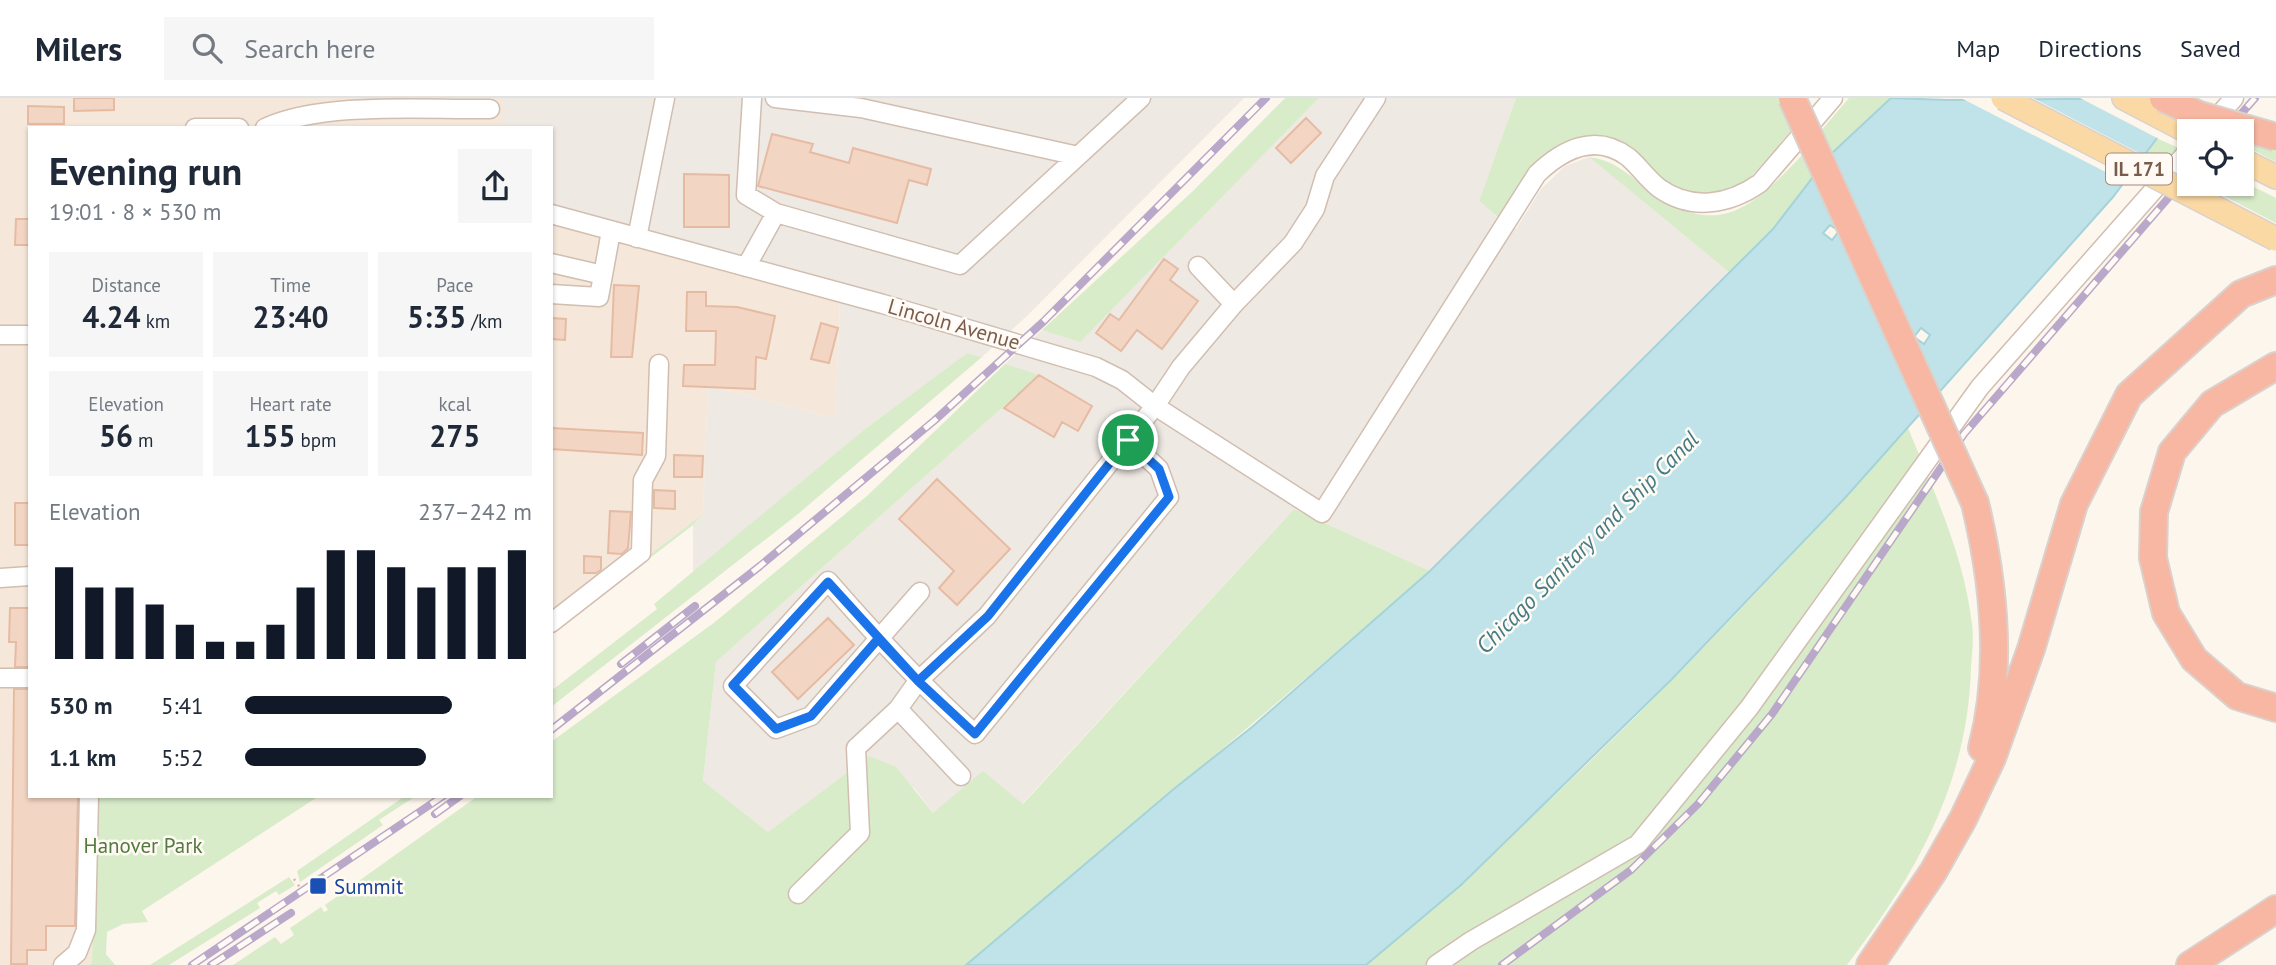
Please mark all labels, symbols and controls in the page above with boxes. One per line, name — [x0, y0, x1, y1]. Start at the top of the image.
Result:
search box — [164, 17, 654, 80]
text: Milers — [35, 27, 122, 70]
icon: search — [188, 29, 226, 67]
text: Search here — [244, 32, 375, 65]
text: Map — [1956, 33, 2000, 64]
text: Directions — [2038, 33, 2142, 64]
text: Saved — [2180, 33, 2241, 64]
map controls — [2177, 119, 2254, 196]
button: locate — [2177, 119, 2254, 196]
text: Evening run — [49, 146, 242, 195]
button: share — [458, 149, 532, 223]
road number: IL 171 — [2106, 153, 2172, 184]
text: 19:01 · 8 × 530 m — [49, 197, 221, 226]
text: Distance — [91, 273, 161, 297]
text: Time — [270, 273, 311, 297]
text: Pace — [436, 273, 473, 297]
street label: Lincoln Avenue — [885, 292, 1023, 356]
text: 4.24 — [82, 297, 141, 336]
text: 23:40 — [252, 297, 329, 336]
text: 5:35 — [407, 297, 466, 336]
text: km — [141, 309, 170, 333]
text: /km — [466, 309, 503, 333]
text: Elevation — [88, 392, 164, 416]
text: Heart rate — [249, 392, 332, 416]
text: kcal — [439, 392, 471, 416]
pin — [1098, 410, 1158, 470]
text: 56 — [99, 416, 133, 455]
text: 155 — [244, 416, 295, 455]
text: 275 — [429, 416, 480, 455]
icon: arrive — [1109, 421, 1147, 459]
water label: Chicago Sanitary and Ship Canal — [1470, 425, 1704, 659]
text: m — [133, 428, 153, 452]
text: bpm — [295, 428, 337, 452]
text: Elevation — [49, 497, 141, 526]
text: 237–242 m — [418, 497, 532, 526]
text: 530 m — [49, 691, 112, 720]
text: 5:41 — [161, 691, 204, 720]
text: 1.1 km — [49, 743, 116, 772]
text: 5:52 — [161, 743, 204, 772]
park label: Hanover Park — [84, 832, 202, 859]
place label: Summit — [334, 873, 403, 900]
marker: Summit — [308, 876, 328, 896]

